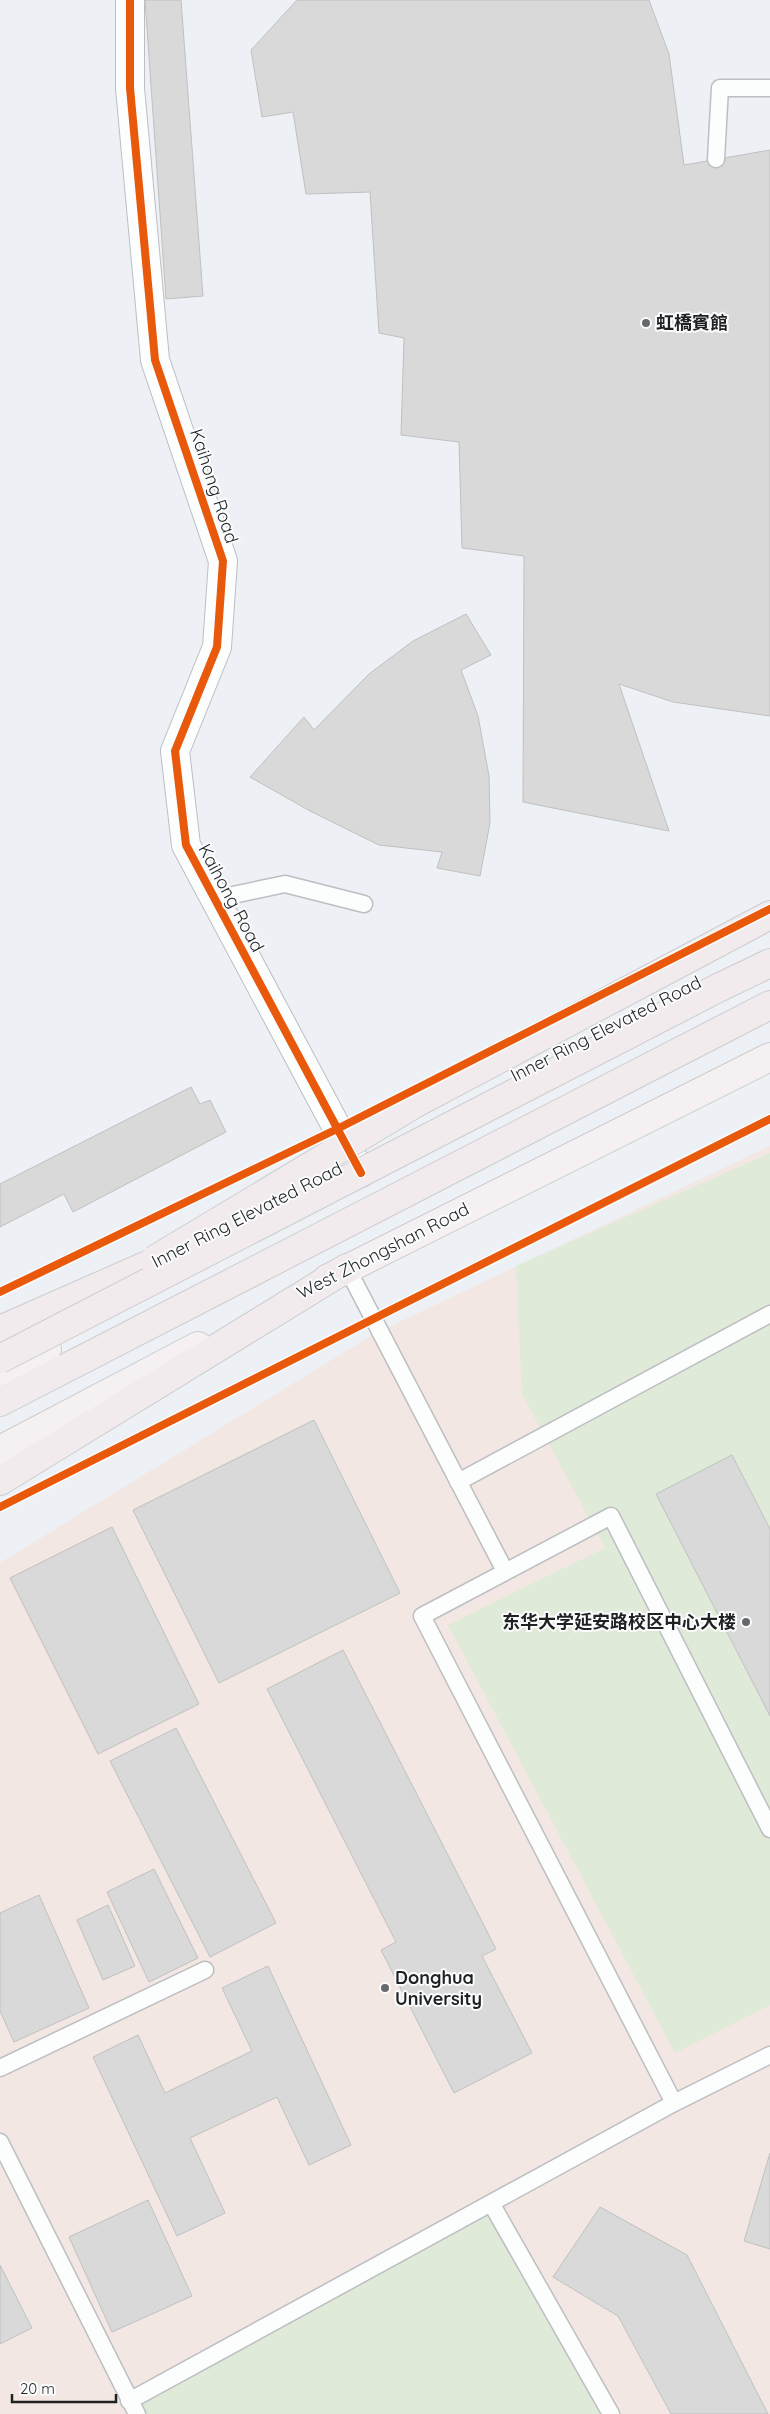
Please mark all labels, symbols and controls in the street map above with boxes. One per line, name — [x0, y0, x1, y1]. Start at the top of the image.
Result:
place label: 虹橋賓館 — [656, 311, 728, 334]
marker: 虹橋賓館 — [640, 317, 652, 329]
street label: Kaihong Road — [185, 426, 244, 546]
street label: Kaihong Road — [193, 840, 270, 956]
street label: Inner Ring Elevated Road — [507, 970, 705, 1087]
street label: Inner Ring Elevated Road — [148, 1156, 346, 1273]
street label: West Zhongshan Road — [293, 1197, 473, 1304]
place label: 东华大学延安路校区中心大楼 — [502, 1610, 736, 1633]
marker: 东华大学延安路校区中心大楼 — [740, 1616, 752, 1628]
place label: Donghua University — [395, 1966, 482, 2010]
marker: Donghua University — [379, 1982, 391, 1994]
scale bar — [12, 2372, 116, 2404]
text: 20 m — [20, 2379, 55, 2398]

